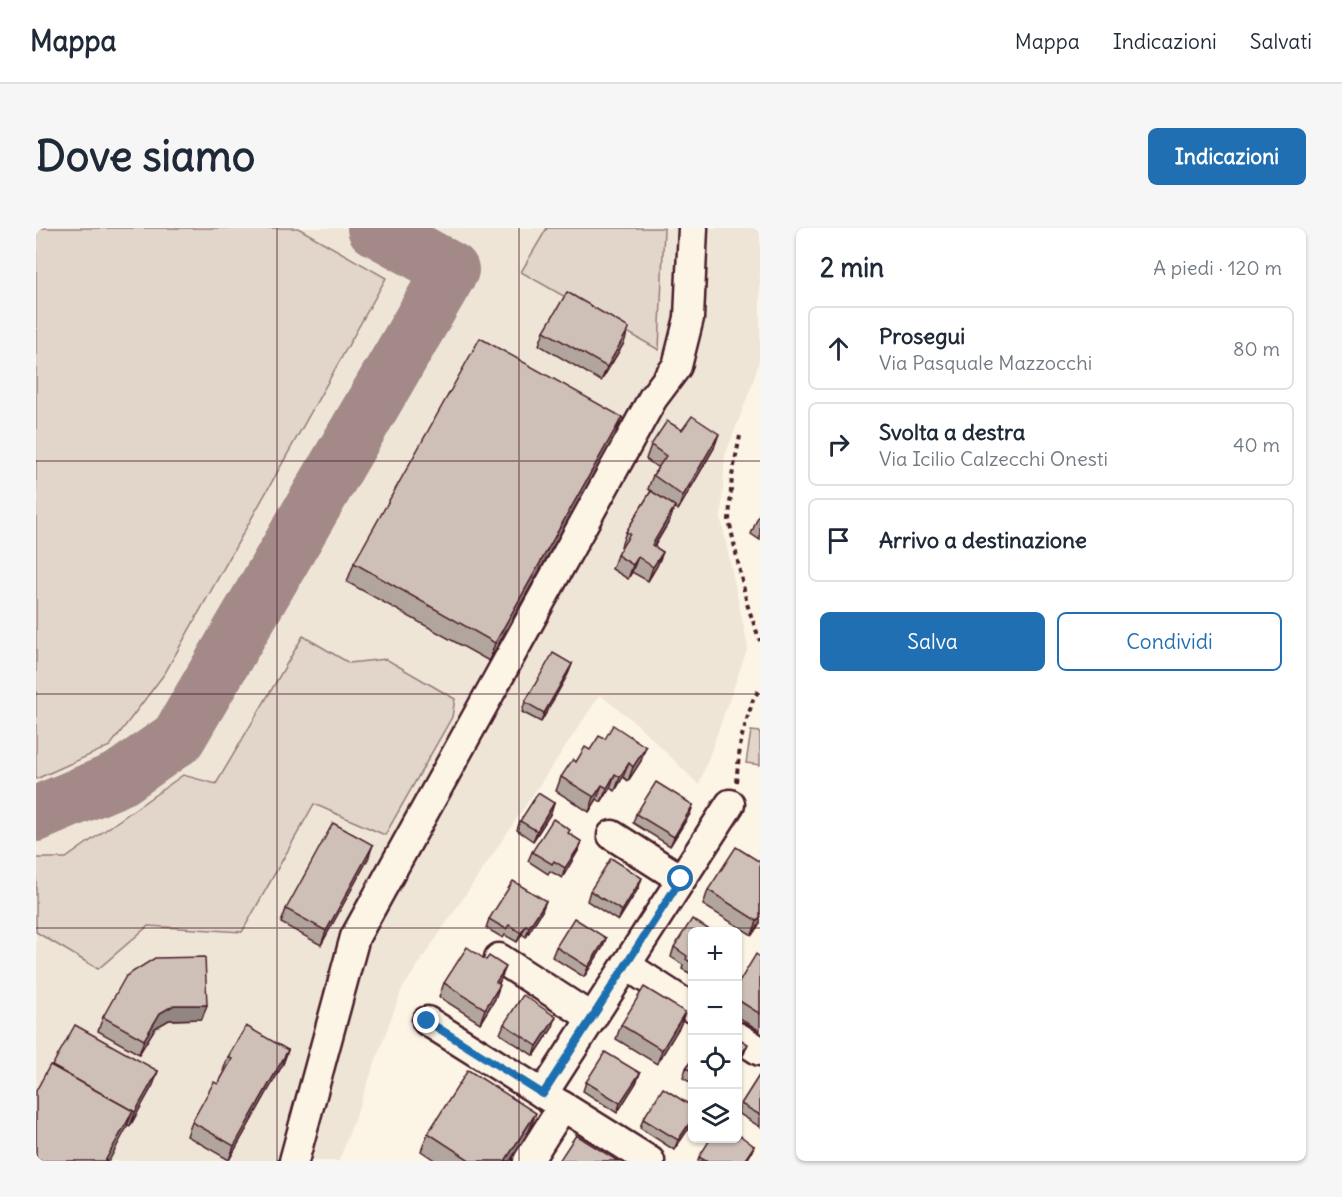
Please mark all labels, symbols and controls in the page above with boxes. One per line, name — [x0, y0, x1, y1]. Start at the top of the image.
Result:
text: Mappa — [30, 23, 116, 59]
text: Mappa — [1015, 28, 1080, 55]
text: Indicazioni — [1113, 28, 1217, 55]
text: Salvati — [1250, 28, 1312, 55]
button: Indicazioni — [1148, 128, 1306, 185]
text: Dove siamo — [36, 130, 255, 182]
text: 2 min — [820, 251, 884, 284]
text: A piedi · 120 m — [1153, 255, 1282, 280]
text: Prosegui — [879, 322, 965, 350]
icon: ahead — [822, 332, 855, 365]
text: 80 m — [1233, 336, 1280, 361]
text: Via Pasquale Mazzocchi — [879, 350, 1092, 375]
text: Svolta a destra — [879, 418, 1025, 446]
icon: right — [822, 428, 855, 461]
text: 40 m — [1233, 432, 1280, 457]
text: Via Icilio Calzecchi Onesti — [879, 446, 1108, 471]
icon: arrive — [822, 524, 855, 557]
text: Arrivo a destinazione — [879, 526, 1087, 554]
button: Salva — [820, 612, 1045, 671]
button: Condividi — [1057, 612, 1282, 671]
route start — [667, 865, 693, 891]
map controls — [688, 927, 742, 1143]
button: + — [688, 927, 742, 981]
button: − — [688, 981, 742, 1035]
route end — [413, 1007, 439, 1033]
button: locate — [688, 1035, 742, 1089]
button: layers — [688, 1089, 742, 1143]

